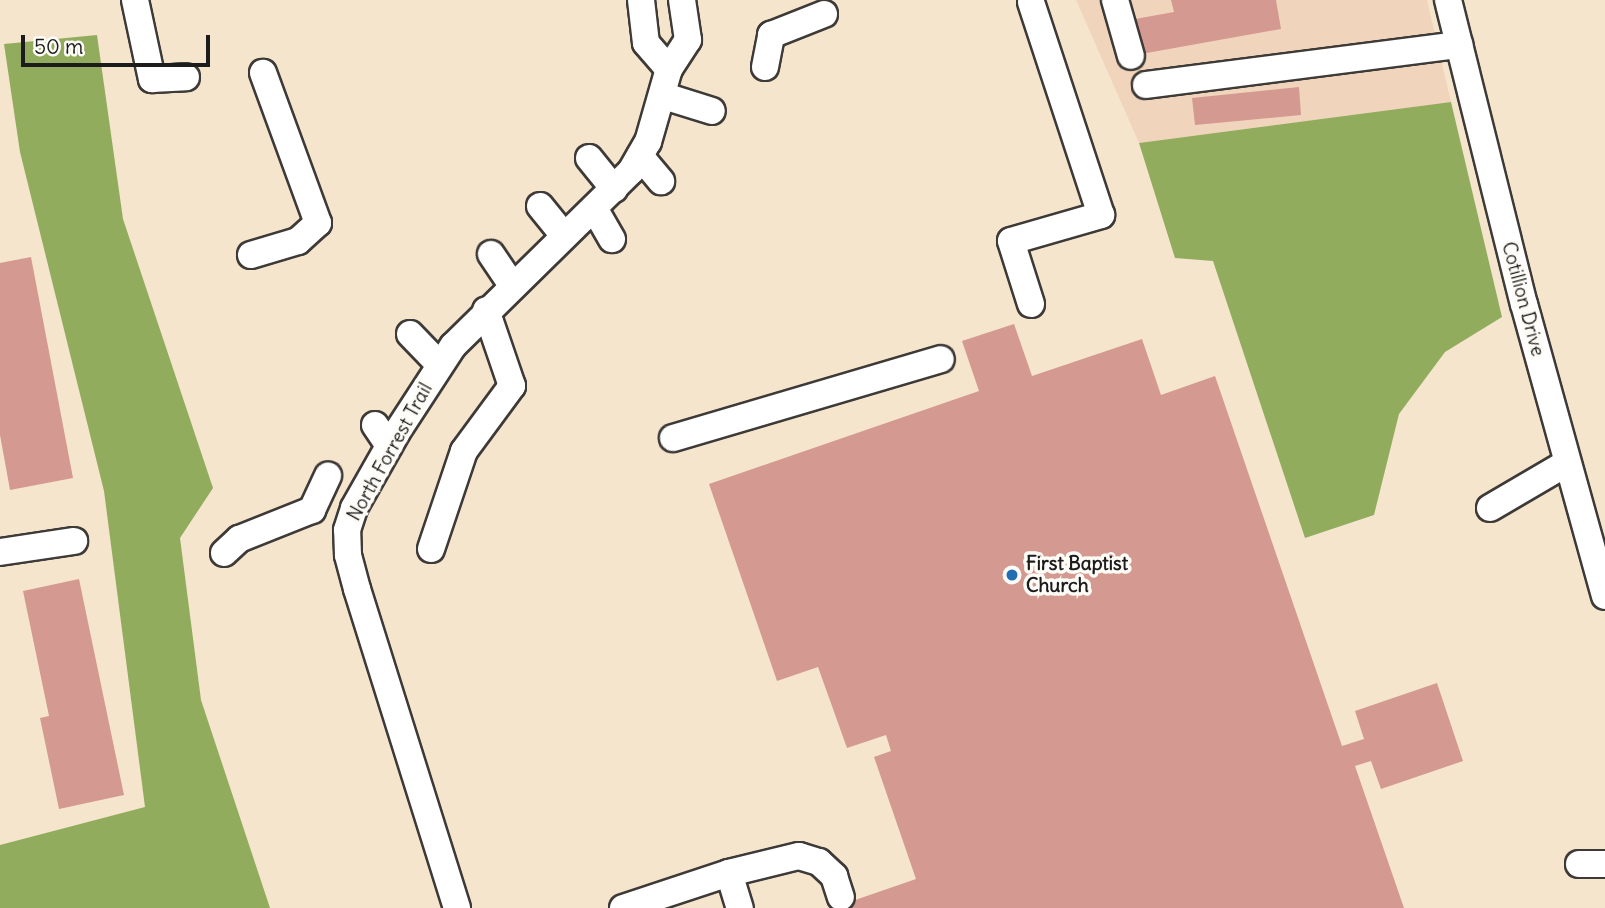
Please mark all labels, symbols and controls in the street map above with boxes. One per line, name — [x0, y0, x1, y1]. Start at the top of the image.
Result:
scale bar — [24, 21, 214, 65]
text: 50 m — [34, 33, 83, 60]
street label: Cotillion Drive — [1497, 239, 1549, 359]
street label: North Forrest Trail — [343, 379, 437, 525]
place label: First Baptist Church — [1026, 553, 1128, 597]
marker: First Baptist Church — [1004, 567, 1020, 583]

